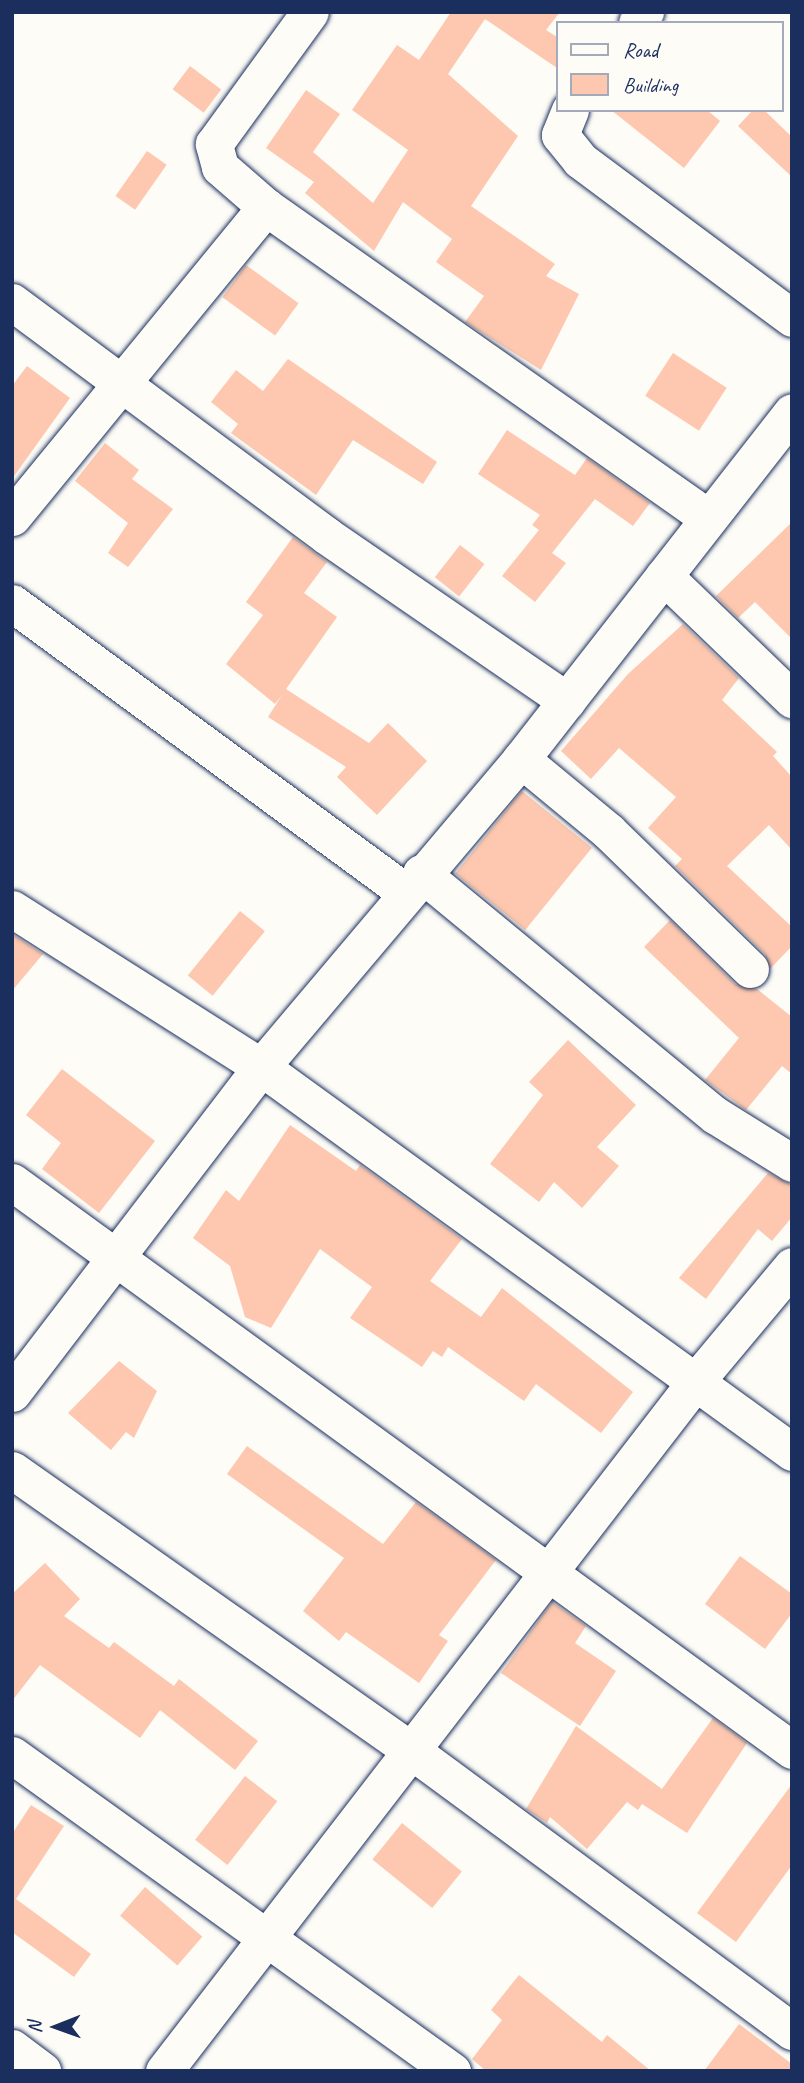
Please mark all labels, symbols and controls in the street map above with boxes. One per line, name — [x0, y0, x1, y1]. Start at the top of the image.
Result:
legend — [556, 21, 783, 112]
text: Road — [623, 37, 658, 63]
text: Building — [623, 72, 678, 98]
north arrow — [21, 1992, 91, 2062]
text: N — [23, 2021, 47, 2033]

